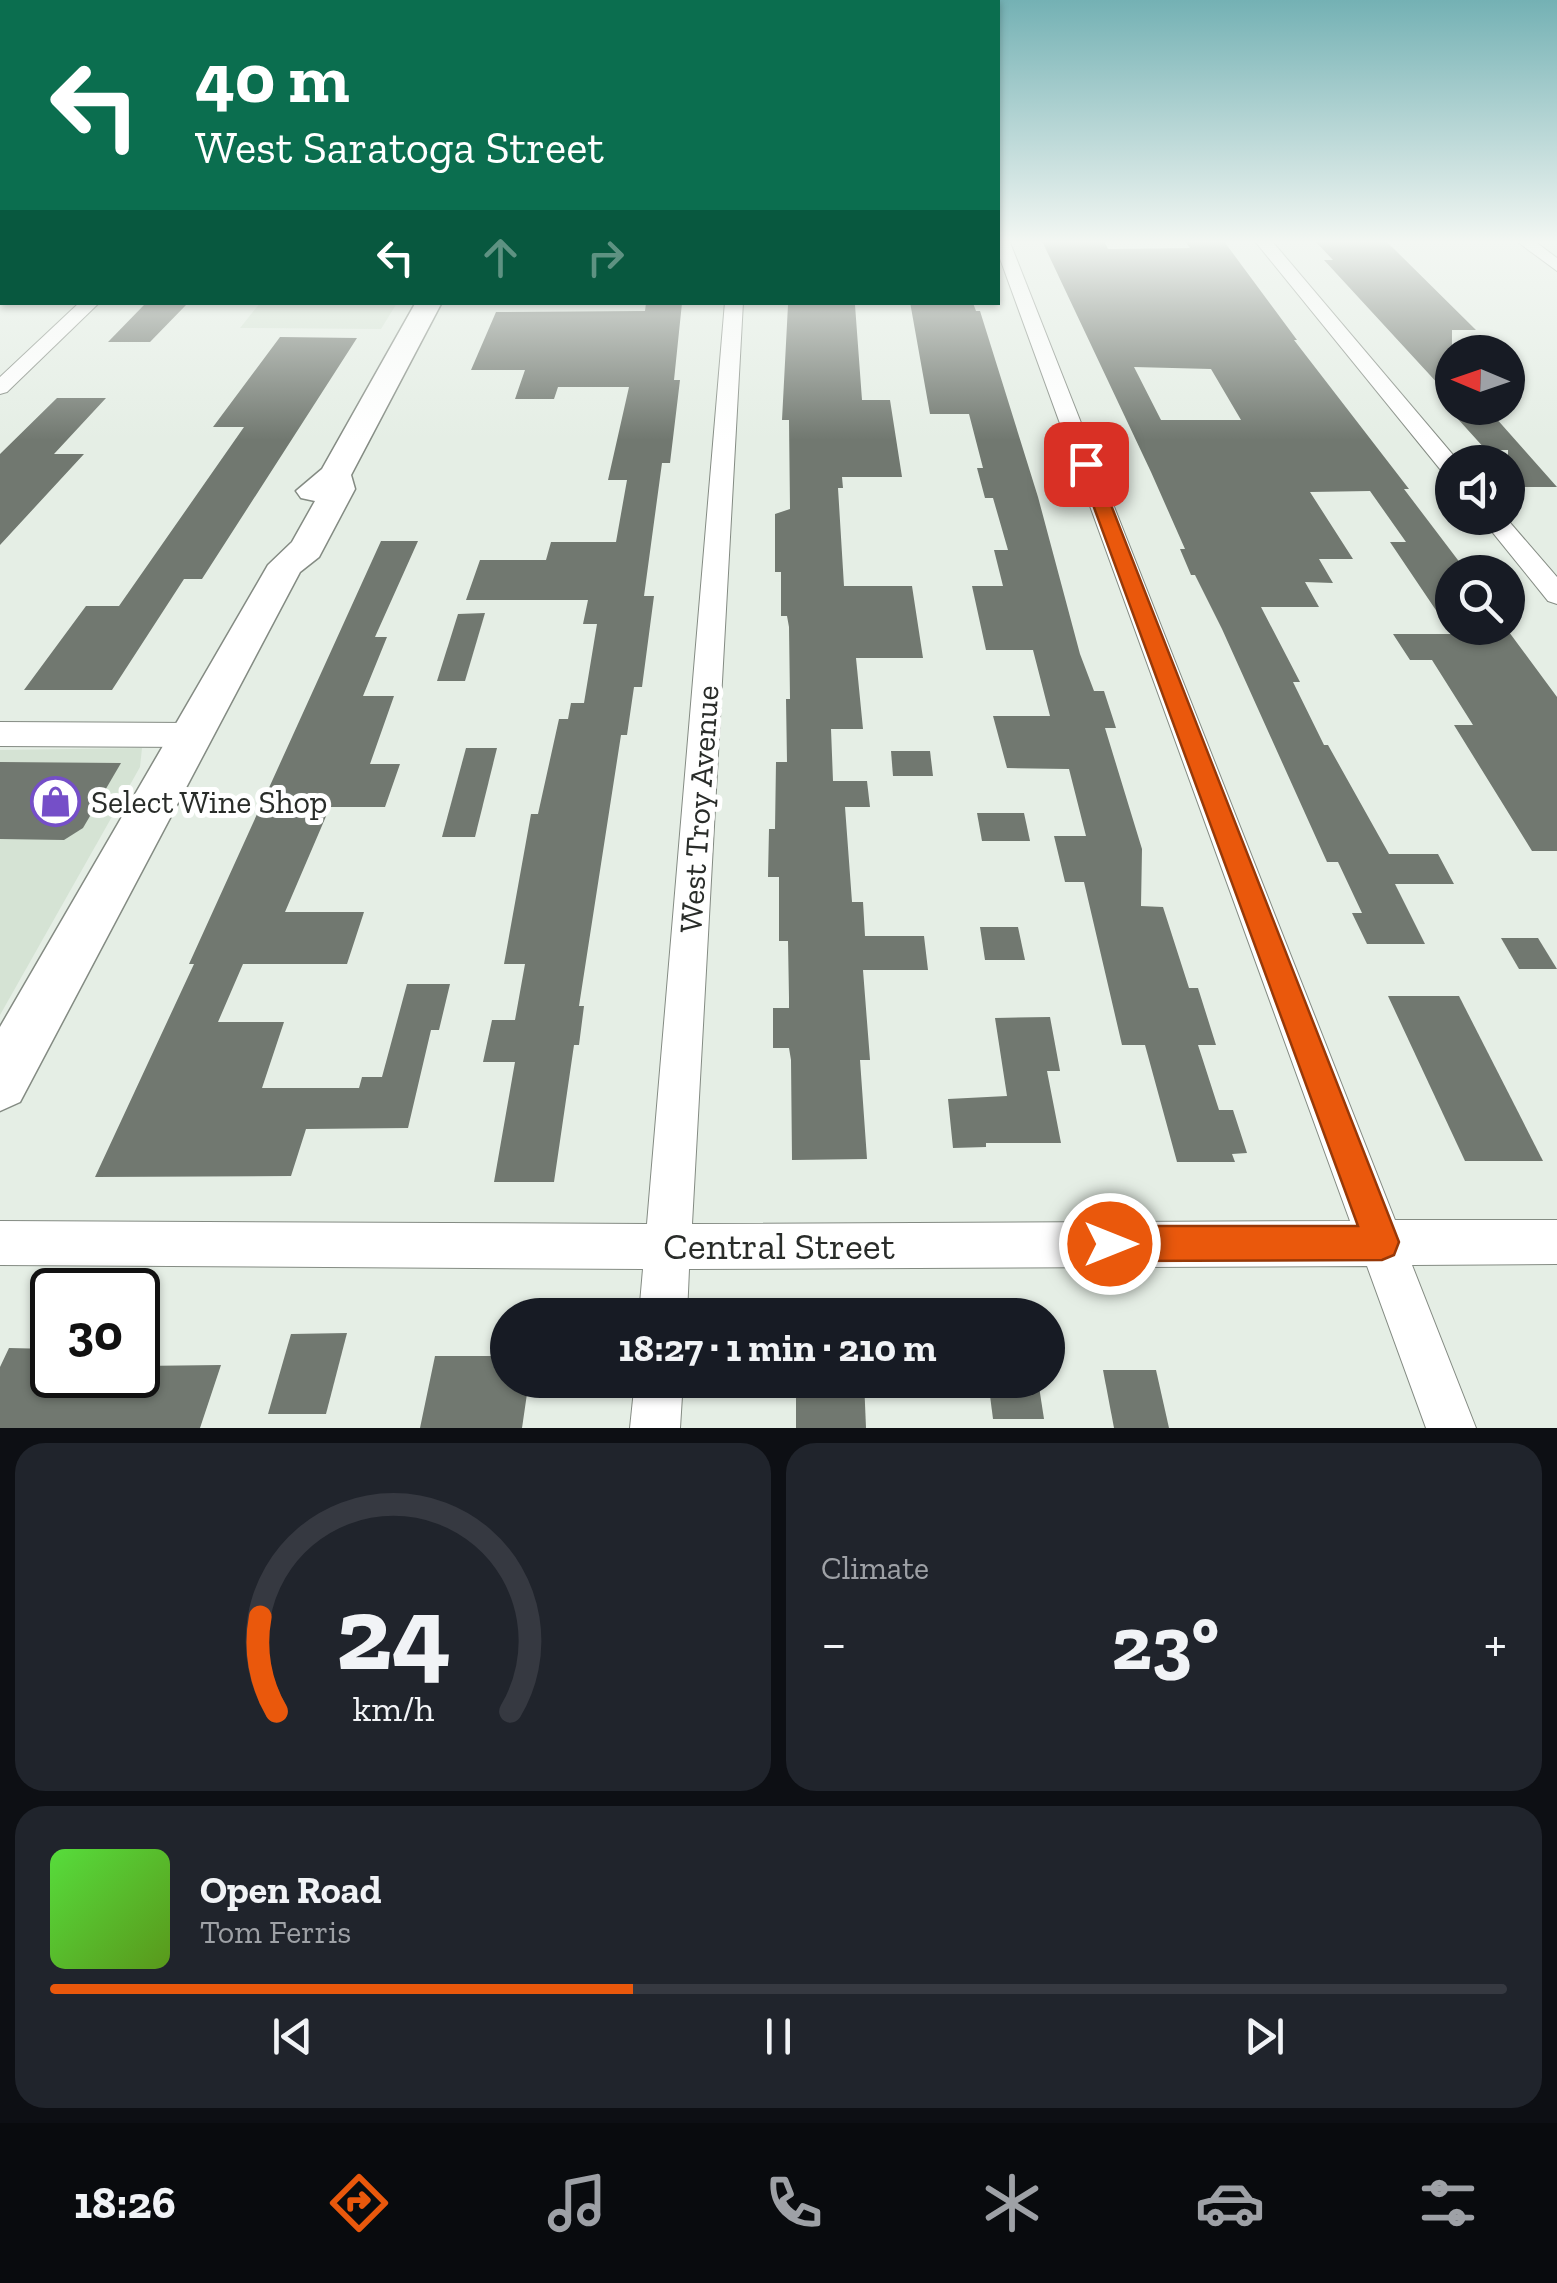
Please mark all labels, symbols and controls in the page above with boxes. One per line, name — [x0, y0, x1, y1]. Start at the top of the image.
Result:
text: 40 m — [195, 36, 350, 120]
icon: left — [30, 40, 160, 170]
text: West Saratoga Street — [195, 121, 604, 175]
icon: left — [368, 230, 423, 285]
icon: ahead — [473, 230, 528, 285]
icon: right — [578, 230, 633, 285]
north arrow — [1435, 335, 1525, 425]
map controls — [1435, 335, 1525, 645]
pin — [1044, 422, 1129, 507]
icon: arrive — [1059, 437, 1114, 492]
button: sound — [1435, 445, 1525, 535]
button: search — [1435, 555, 1525, 645]
street label: West Troy Avenue — [671, 684, 727, 934]
shop icon: Select Wine Shop — [30, 776, 82, 828]
place label: Select Wine Shop — [91, 783, 327, 821]
position arrow — [1058, 1192, 1162, 1296]
street label: Central Street — [663, 1223, 895, 1269]
speed limit sign: 30 — [30, 1268, 160, 1398]
text: 18:27 · 1 min · 210 m — [618, 1325, 937, 1371]
text: Climate — [821, 1549, 929, 1587]
text: 24 — [335, 1571, 451, 1696]
text: 23° — [1112, 1598, 1219, 1688]
text: − — [821, 1610, 847, 1676]
text: + — [1484, 1610, 1507, 1676]
text: km/h — [352, 1687, 434, 1730]
text: Open Road — [200, 1867, 382, 1913]
text: Tom Ferris — [200, 1913, 351, 1951]
icon: previous — [265, 2009, 320, 2064]
icon: pause — [751, 2009, 806, 2064]
icon: next — [1237, 2009, 1292, 2064]
icon: directions — [324, 2168, 394, 2238]
icon: music — [542, 2168, 612, 2238]
icon: phone — [759, 2168, 829, 2238]
icon: climate — [977, 2168, 1047, 2238]
icon: car — [1195, 2168, 1265, 2238]
icon: filters — [1413, 2168, 1483, 2238]
text: 18:26 — [74, 2176, 176, 2230]

